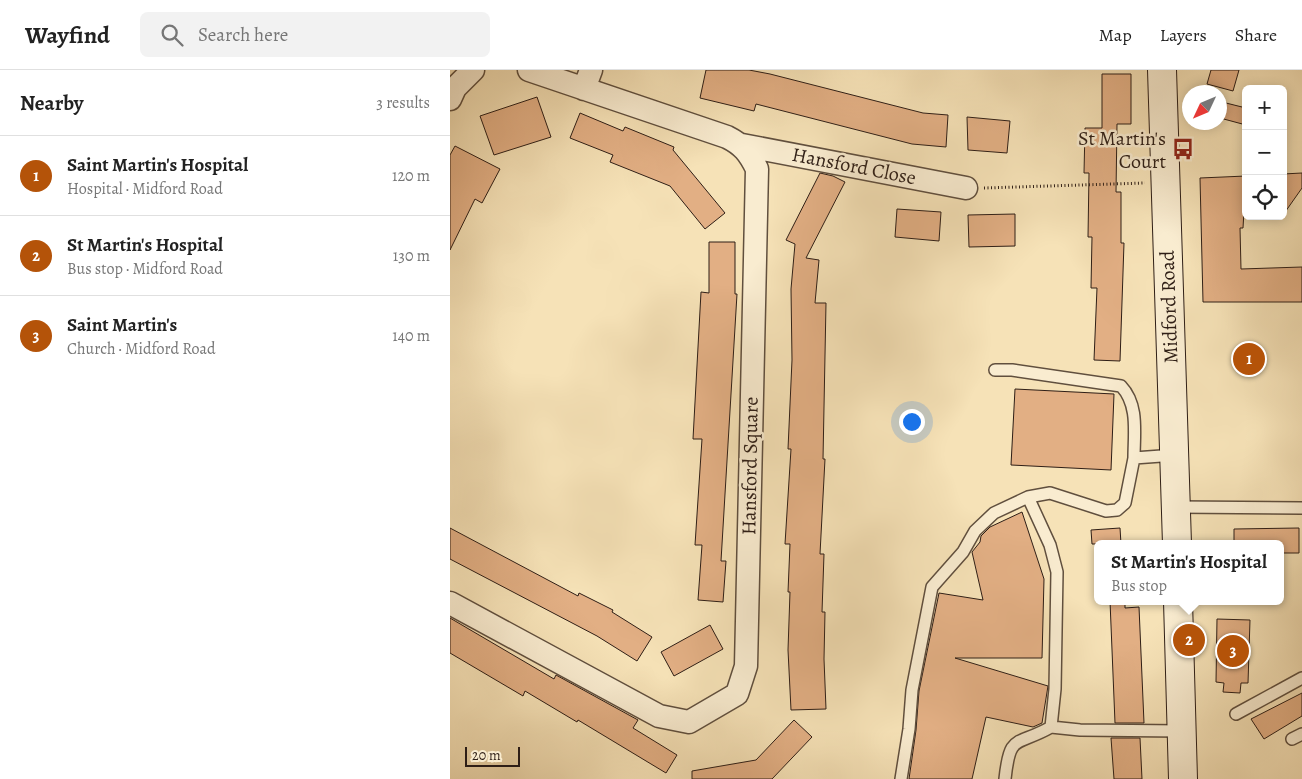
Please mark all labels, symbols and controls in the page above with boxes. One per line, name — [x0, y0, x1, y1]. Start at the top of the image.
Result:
search box — [140, 12, 490, 57]
text: Wayfind — [25, 19, 110, 51]
icon: search — [158, 21, 186, 49]
text: Search here — [198, 22, 288, 48]
text: Map — [1099, 23, 1132, 47]
text: Layers — [1160, 23, 1207, 47]
text: Share — [1235, 23, 1277, 47]
north arrow — [1182, 85, 1227, 130]
map controls — [1242, 85, 1287, 220]
button: + — [1242, 85, 1287, 130]
text: Nearby — [20, 89, 83, 117]
text: 3 results — [376, 92, 430, 114]
place label: St Martin's Court — [1078, 125, 1166, 175]
button: − — [1242, 130, 1287, 175]
bus stop icon: St Martin's Court — [1170, 136, 1196, 162]
street label: Hansford Close — [790, 141, 918, 191]
text: Saint Martin's Hospital — [67, 152, 248, 178]
text: 1 — [33, 165, 39, 187]
text: 120 m — [392, 165, 430, 187]
button: locate — [1242, 175, 1287, 220]
text: Hospital · Midford Road — [67, 178, 223, 200]
text: St Martin's Hospital — [67, 232, 223, 258]
text: 2 — [32, 245, 40, 267]
text: 130 m — [393, 245, 430, 267]
street label: Midford Road — [1154, 250, 1184, 364]
text: Bus stop · Midford Road — [67, 258, 223, 280]
text: Saint Martin's — [67, 312, 177, 338]
text: 3 — [33, 325, 39, 347]
text: 140 m — [392, 325, 430, 347]
text: Church · Midford Road — [67, 338, 216, 360]
pin: 1 — [1233, 340, 1265, 378]
street label: Hansford Square — [735, 397, 765, 535]
your location — [899, 409, 925, 435]
popup — [1094, 540, 1284, 605]
text: St Martin's Hospital — [1111, 549, 1267, 575]
text: Bus stop — [1111, 575, 1167, 597]
pin: 2 — [1173, 621, 1205, 659]
pin: 3 — [1217, 632, 1249, 670]
scale bar — [465, 744, 520, 767]
text: 20 m — [472, 746, 501, 765]

